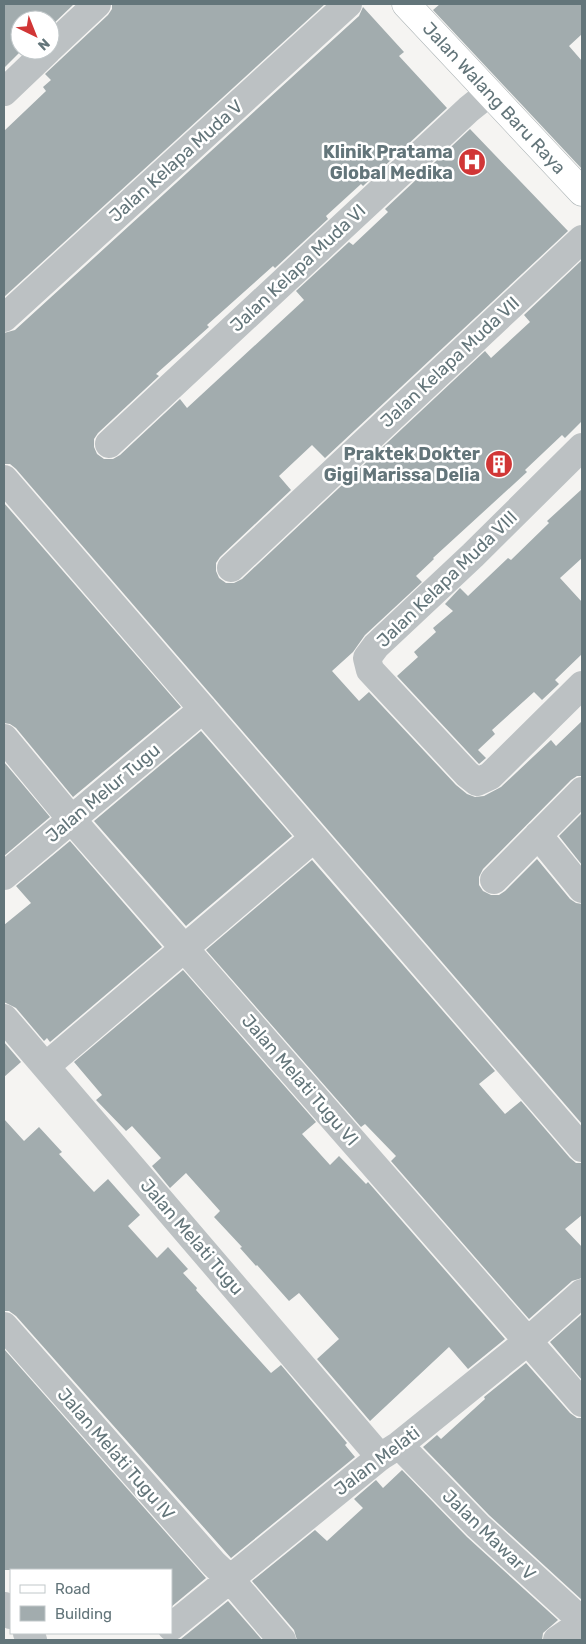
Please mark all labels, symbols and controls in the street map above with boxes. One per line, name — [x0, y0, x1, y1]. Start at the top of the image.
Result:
north arrow — [10, 10, 60, 60]
street label: Jalan Walang Baru Raya — [418, 17, 570, 179]
text: N — [34, 34, 53, 54]
street label: Jalan Kelapa Muda V — [105, 95, 247, 227]
place label: Klinik Pratama Global Medika — [323, 141, 453, 184]
hospital icon: Klinik Pratama Global Medika — [457, 147, 487, 177]
street label: Jalan Kelapa Muda VI — [226, 200, 370, 336]
street label: Jalan Kelapa Muda VII — [376, 292, 524, 432]
place label: Praktek Dokter Gigi Marissa Delia — [324, 443, 480, 486]
building icon: Praktek Dokter Gigi Marissa Delia — [484, 449, 514, 479]
street label: Jalan Kelapa Muda VIII — [372, 506, 522, 652]
street label: Jalan Melur Tugu — [41, 739, 165, 847]
street label: Jalan Melati Tugu VI — [237, 1010, 363, 1150]
street label: Jalan Melati Tugu — [136, 1175, 248, 1299]
street label: Jalan Melati Tugu IV — [53, 1384, 179, 1525]
street label: Jalan Melati — [330, 1422, 424, 1500]
street label: Jalan Mawar V — [438, 1485, 540, 1585]
legend — [10, 1569, 172, 1634]
text: Road — [55, 1580, 91, 1598]
text: Building — [55, 1605, 112, 1623]

